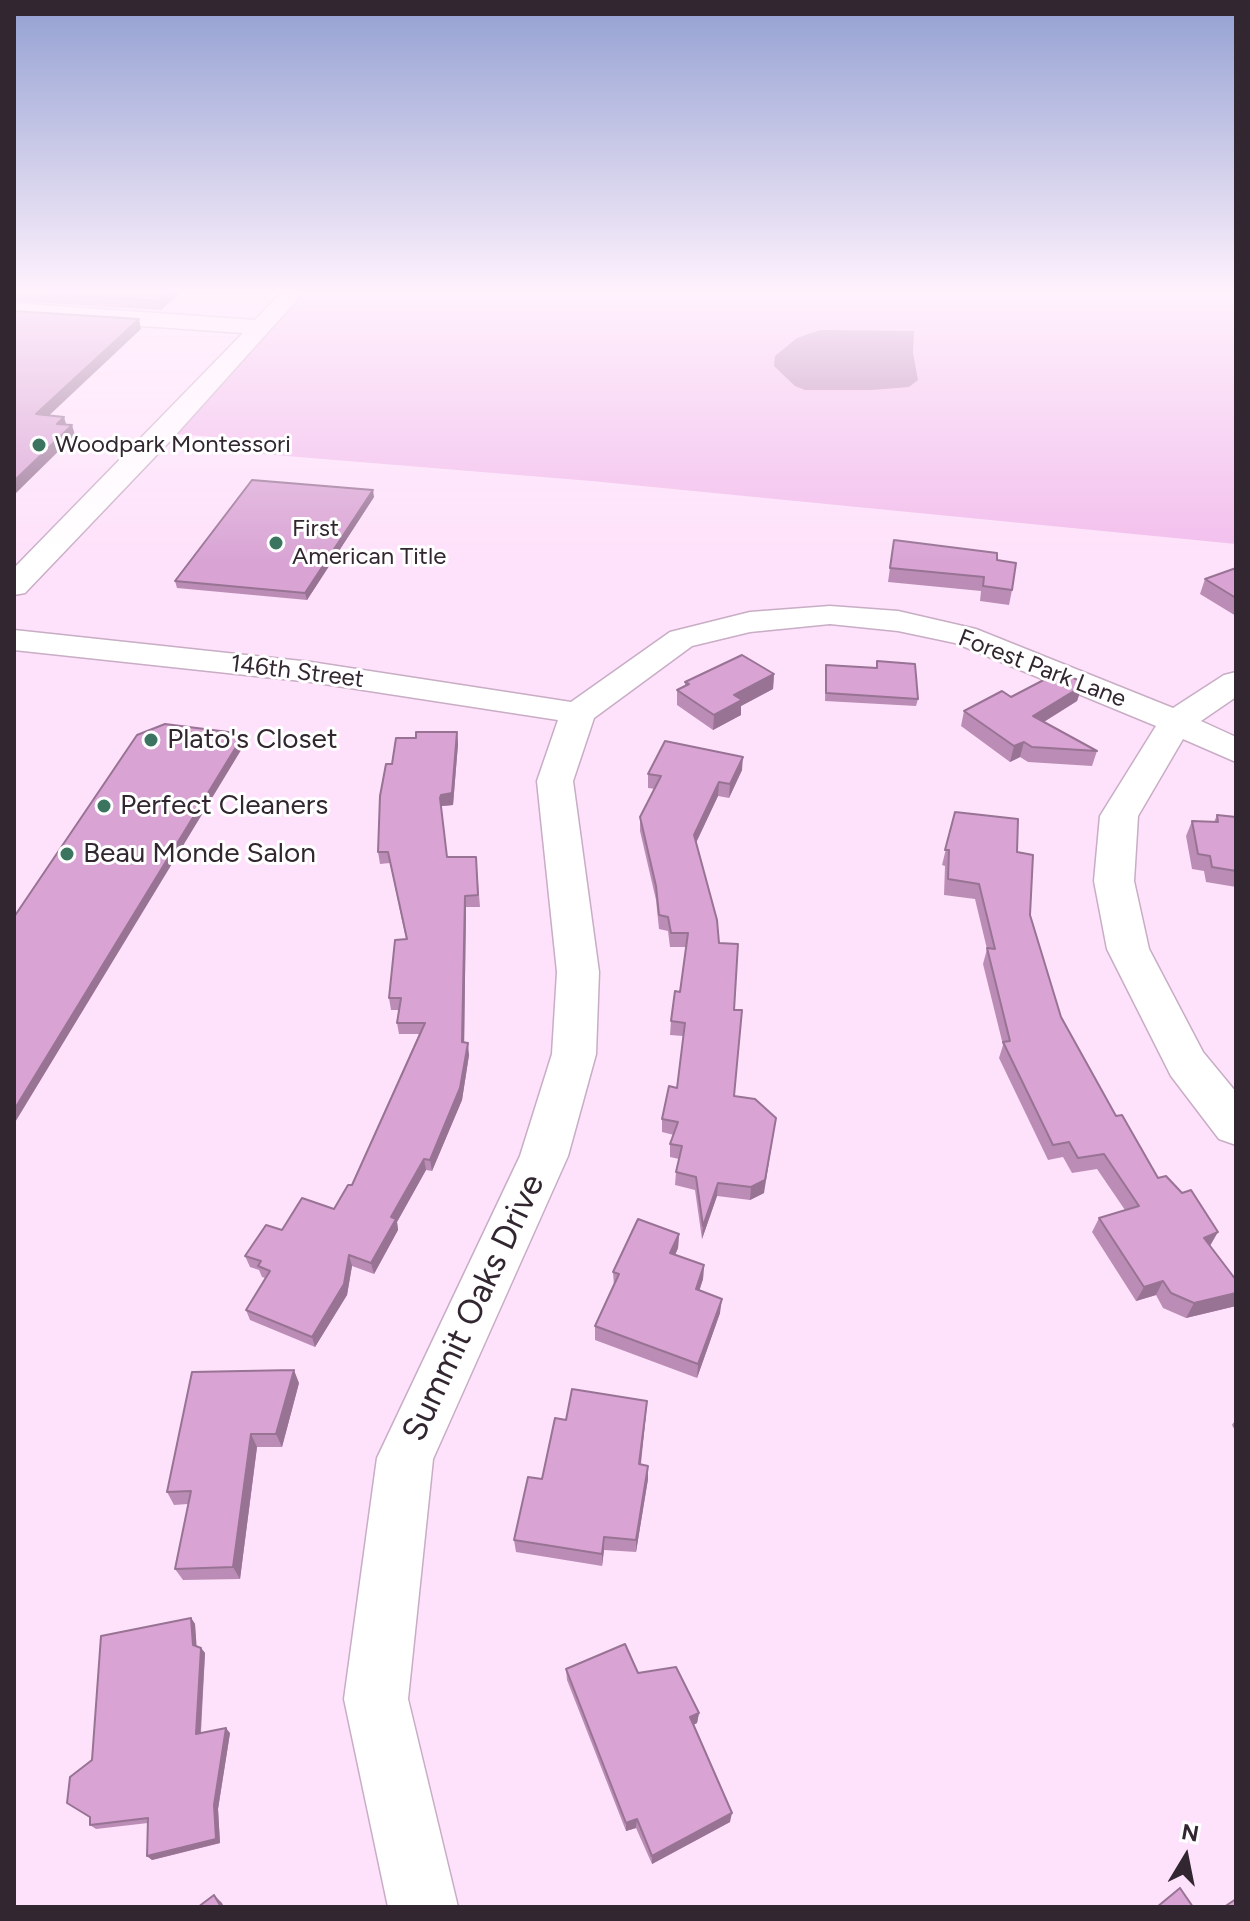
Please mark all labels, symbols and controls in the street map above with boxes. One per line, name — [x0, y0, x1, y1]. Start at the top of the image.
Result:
place label: Woodpark Montessori — [55, 431, 291, 459]
marker: Woodpark Montessori — [30, 436, 48, 454]
place label: First American Title — [292, 515, 446, 571]
marker: First American Title — [267, 534, 285, 552]
street label: Forest Park Lane — [954, 624, 1130, 714]
street label: 146th Street — [229, 650, 365, 694]
place label: Plato's Closet — [167, 723, 337, 757]
marker: Plato's Closet — [142, 731, 160, 749]
place label: Perfect Cleaners — [120, 789, 328, 823]
marker: Perfect Cleaners — [95, 797, 113, 815]
place label: Beau Monde Salon — [83, 837, 316, 871]
marker: Beau Monde Salon — [58, 845, 76, 863]
street label: Summit Oaks Drive — [394, 1168, 554, 1448]
north arrow — [1146, 1817, 1226, 1897]
text: N — [1180, 1818, 1201, 1848]

